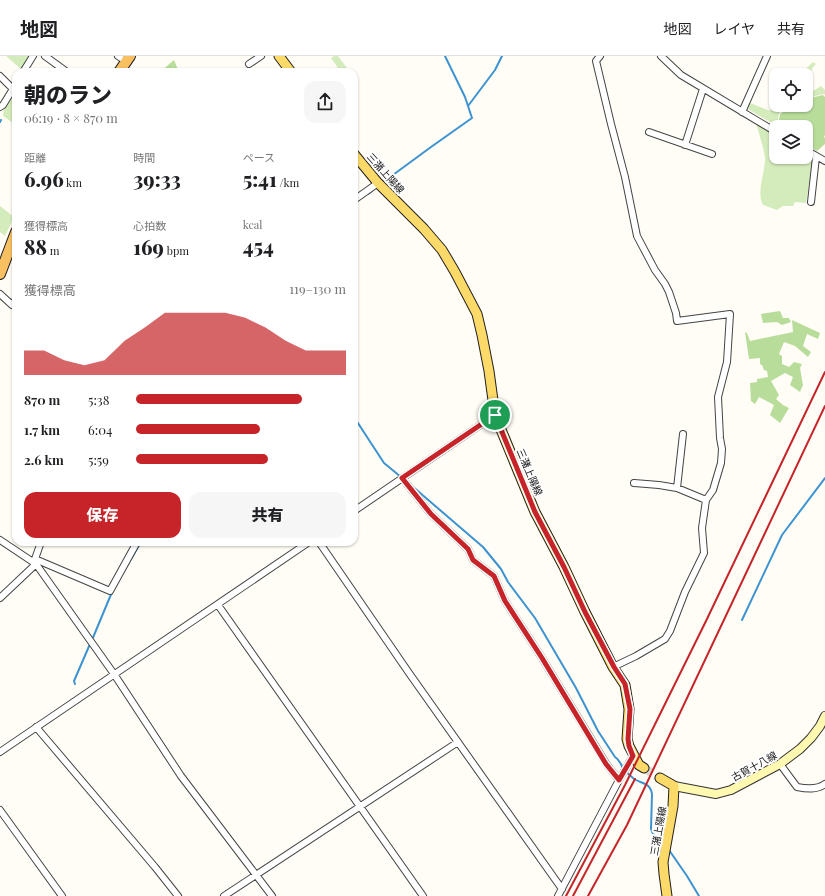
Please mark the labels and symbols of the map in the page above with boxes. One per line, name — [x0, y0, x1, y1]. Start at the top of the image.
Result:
street label: 三潴上陽線 — [364, 150, 408, 196]
pin — [478, 398, 512, 432]
street label: 三潴上陽線 — [514, 446, 546, 498]
street label: 古賀十八線 — [729, 748, 779, 784]
street label: 三潴上陽線 — [647, 805, 669, 857]

